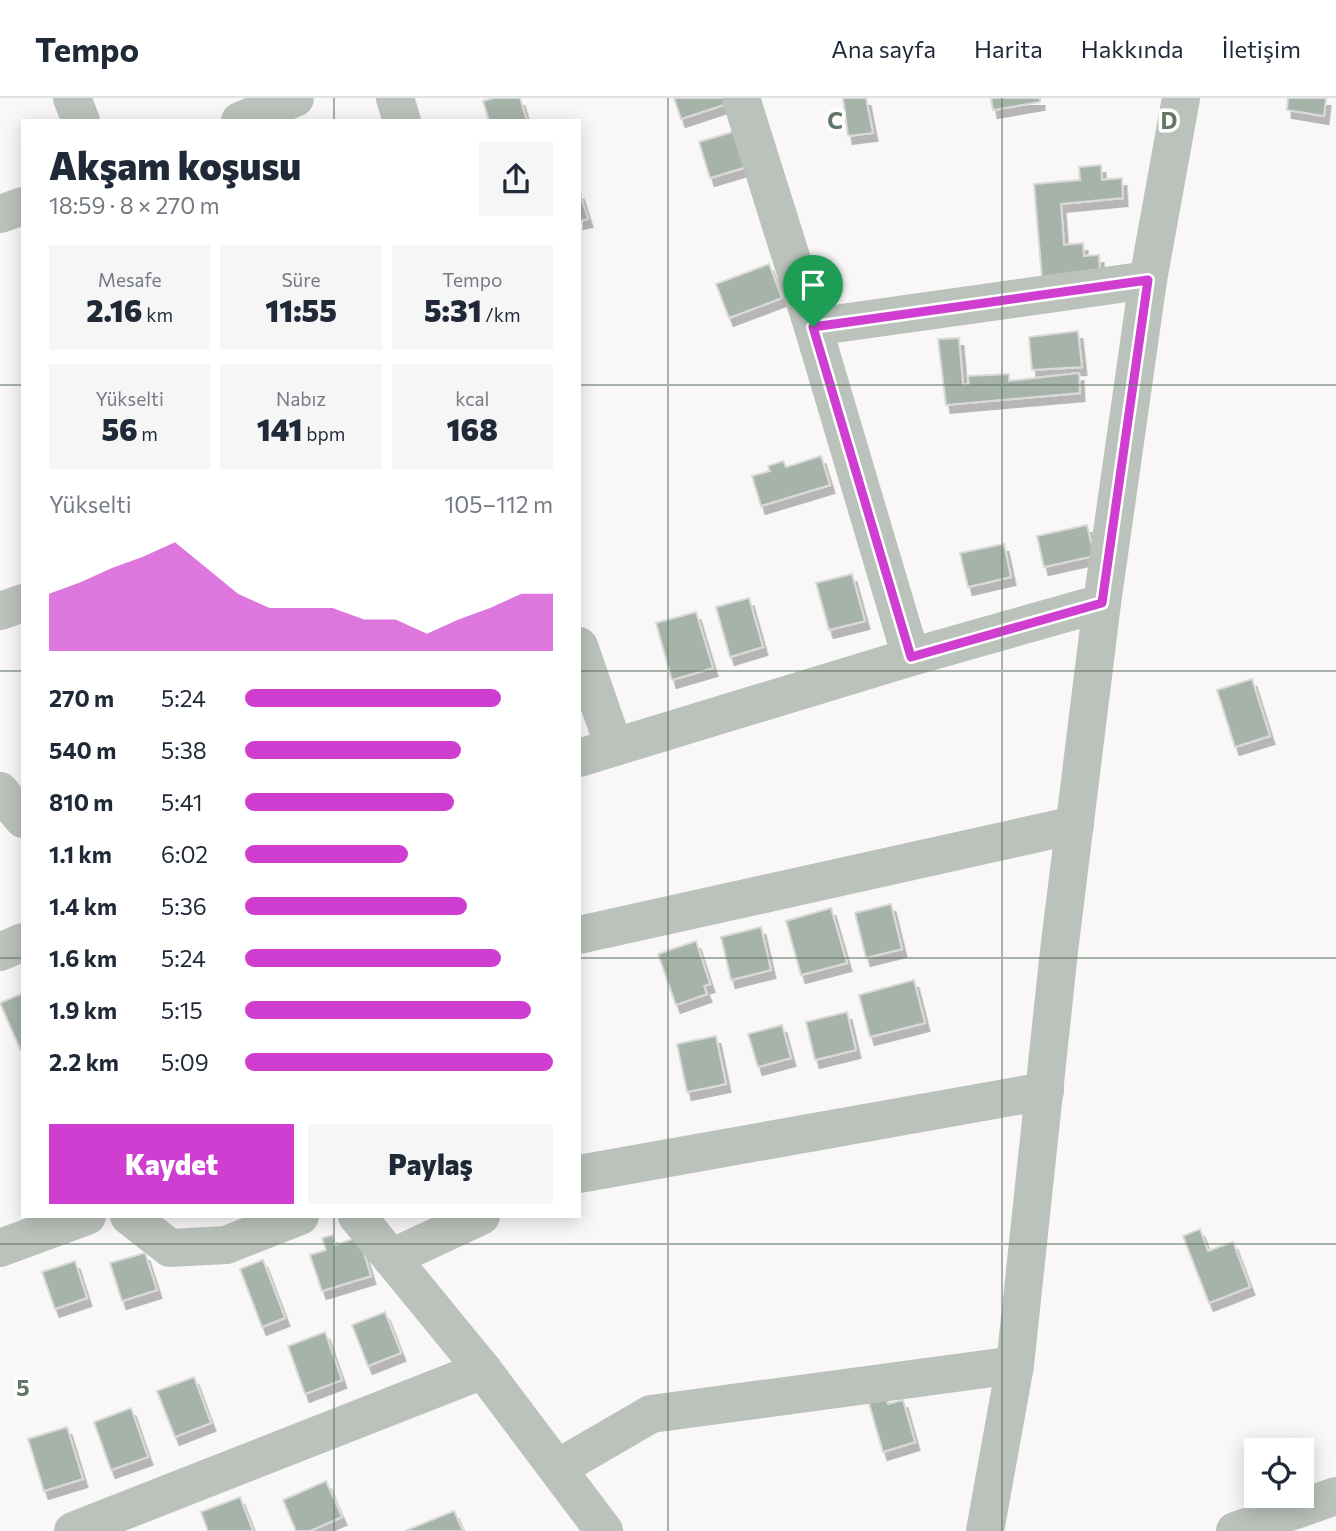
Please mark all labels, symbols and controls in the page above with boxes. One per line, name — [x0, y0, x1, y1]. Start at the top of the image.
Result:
text: Tempo — [35, 28, 139, 69]
text: Ana sayfa — [831, 34, 936, 63]
text: Harita — [974, 34, 1043, 63]
text: Hakkında — [1081, 34, 1184, 63]
text: İletişim — [1222, 34, 1301, 63]
text: C — [827, 106, 843, 134]
text: D — [1161, 106, 1178, 134]
text: Akşam koşusu — [49, 141, 301, 188]
button: share — [479, 142, 553, 216]
text: 18:59 · 8 × 270 m — [49, 191, 220, 219]
pin — [783, 255, 843, 327]
icon: arrive — [794, 266, 832, 304]
text: Mesafe — [98, 268, 162, 291]
text: Süre — [281, 268, 321, 291]
text: Tempo — [442, 268, 502, 291]
text: 2.16 — [86, 291, 143, 328]
text: 11:55 — [265, 291, 337, 328]
text: 5:31 — [424, 291, 482, 328]
text: km — [143, 303, 173, 326]
text: /km — [482, 303, 521, 326]
text: Yükselti — [96, 387, 164, 410]
text: Nabız — [276, 387, 326, 410]
text: kcal — [455, 387, 489, 410]
text: 56 — [101, 410, 138, 447]
text: 141 — [257, 410, 303, 447]
text: 168 — [447, 410, 498, 447]
text: m — [138, 422, 158, 445]
text: bpm — [303, 422, 345, 445]
text: Yükselti — [49, 490, 132, 518]
text: 105–112 m — [445, 490, 553, 518]
text: 270 m — [49, 684, 114, 712]
text: 5:24 — [161, 684, 206, 712]
text: 540 m — [49, 736, 116, 764]
text: 5:38 — [161, 736, 207, 764]
text: 810 m — [49, 788, 113, 816]
text: 5:41 — [161, 788, 203, 816]
text: 1.1 km — [49, 840, 112, 868]
text: 6:02 — [161, 840, 208, 868]
text: 1.4 km — [49, 892, 117, 920]
text: 5:36 — [161, 892, 207, 920]
text: 1.6 km — [49, 944, 117, 972]
text: 5:24 — [161, 944, 206, 972]
text: 1.9 km — [49, 996, 117, 1024]
text: 5:15 — [161, 996, 203, 1024]
text: 2.2 km — [49, 1048, 119, 1076]
text: 5:09 — [161, 1048, 209, 1076]
button: Kaydet — [49, 1124, 294, 1204]
button: Paylaş — [308, 1124, 553, 1204]
text: 5 — [16, 1373, 30, 1401]
map controls — [1244, 1438, 1314, 1508]
button: locate — [1244, 1438, 1314, 1508]

